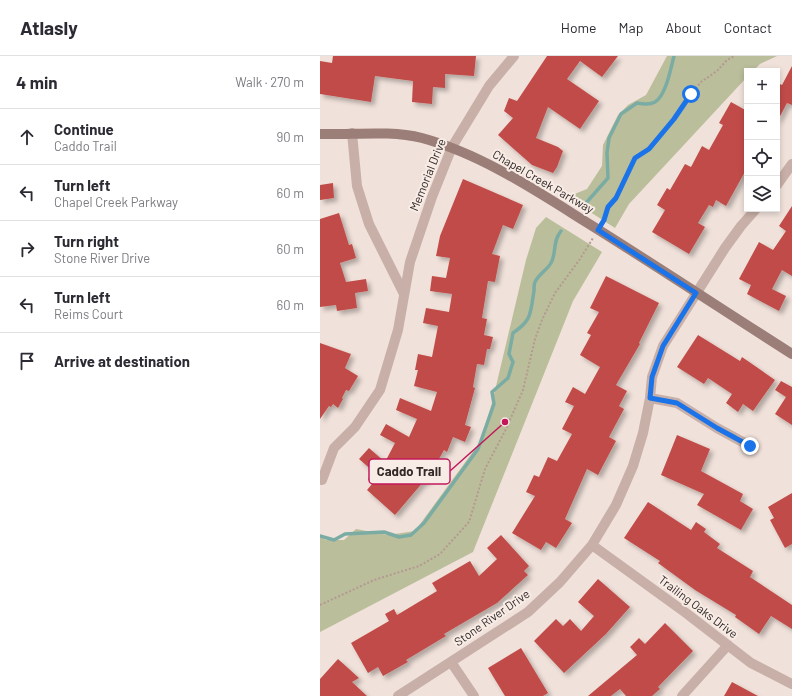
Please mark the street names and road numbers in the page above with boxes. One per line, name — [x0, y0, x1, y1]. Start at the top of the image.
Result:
street label: Memorial Drive — [406, 136, 448, 213]
street label: Chapel Creek Parkway — [490, 146, 597, 216]
street label: Trailing Oaks Drive — [656, 572, 741, 640]
street label: Stone River Drive — [451, 586, 532, 648]

